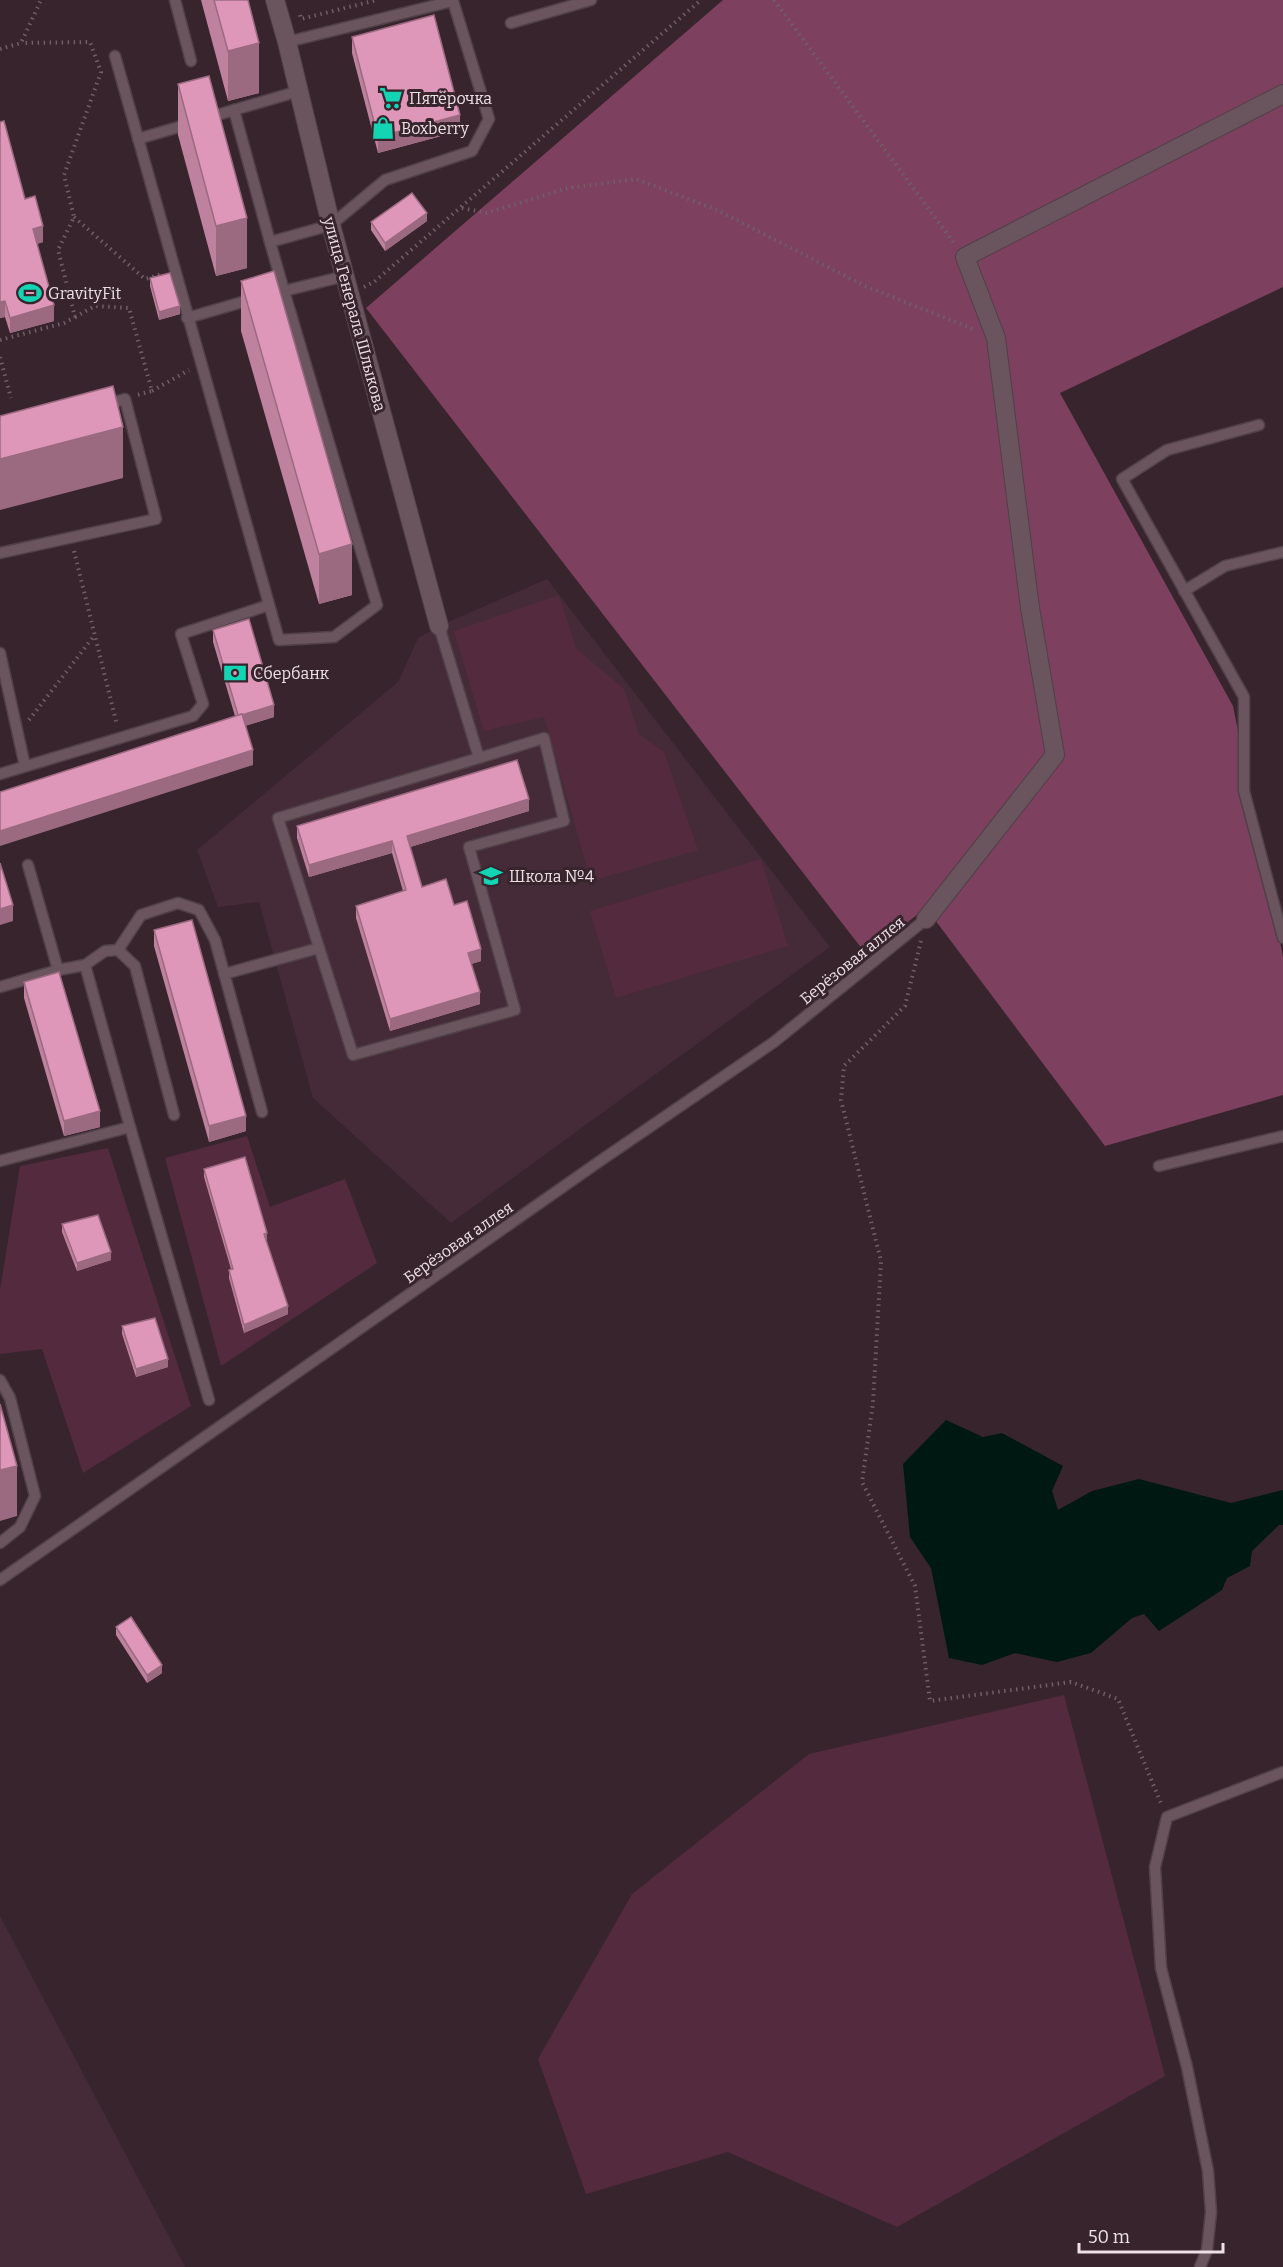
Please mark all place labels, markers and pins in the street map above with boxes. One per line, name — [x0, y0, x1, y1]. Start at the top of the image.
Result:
supermarket icon: Пятёрочка — [378, 85, 404, 111]
place label: Пятёрочка — [409, 89, 492, 108]
shop icon: Boxberry — [370, 115, 396, 141]
place label: Boxberry — [401, 119, 470, 138]
sports icon: GravityFit — [17, 280, 43, 306]
place label: GravityFit — [48, 284, 121, 303]
bank icon: Сбербанк — [222, 660, 248, 686]
place label: Сбербанк — [253, 664, 330, 683]
school or university icon: Школа №4 — [478, 863, 504, 889]
place label: Школа №4 — [509, 867, 595, 886]

